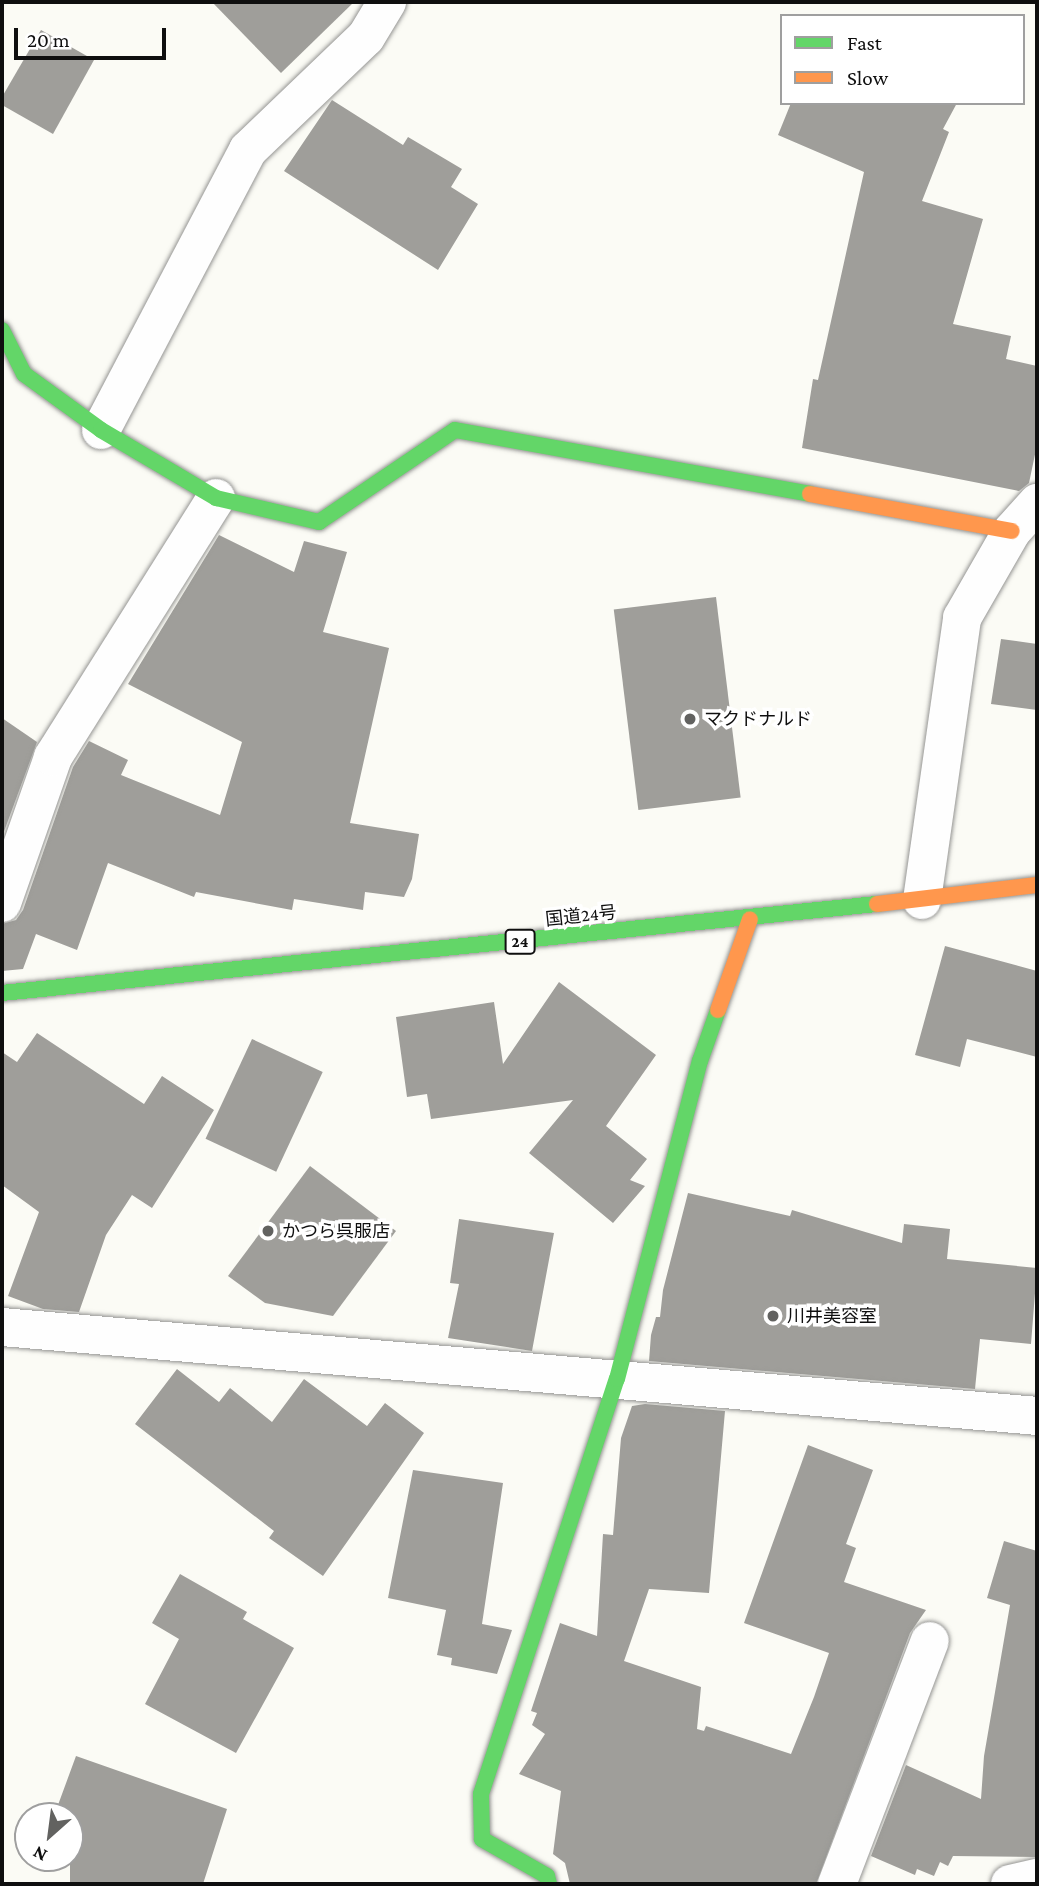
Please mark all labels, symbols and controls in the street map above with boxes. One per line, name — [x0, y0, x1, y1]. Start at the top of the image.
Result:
scale bar — [18, 14, 170, 58]
legend — [780, 14, 1025, 105]
text: 20 m — [27, 28, 70, 52]
text: Fast — [847, 31, 882, 55]
text: Slow — [847, 66, 888, 90]
place label: マクドナルド — [704, 708, 812, 730]
marker: マクドナルド — [682, 711, 698, 727]
street label: 国道24号 — [544, 902, 618, 930]
road number: 24 — [504, 930, 536, 954]
place label: かつら呉服店 — [282, 1220, 390, 1242]
marker: かつら呉服店 — [260, 1223, 276, 1239]
place label: 川井美容室 — [787, 1305, 877, 1327]
marker: 川井美容室 — [765, 1308, 781, 1324]
north arrow — [14, 1802, 84, 1872]
text: N — [29, 1842, 51, 1867]

